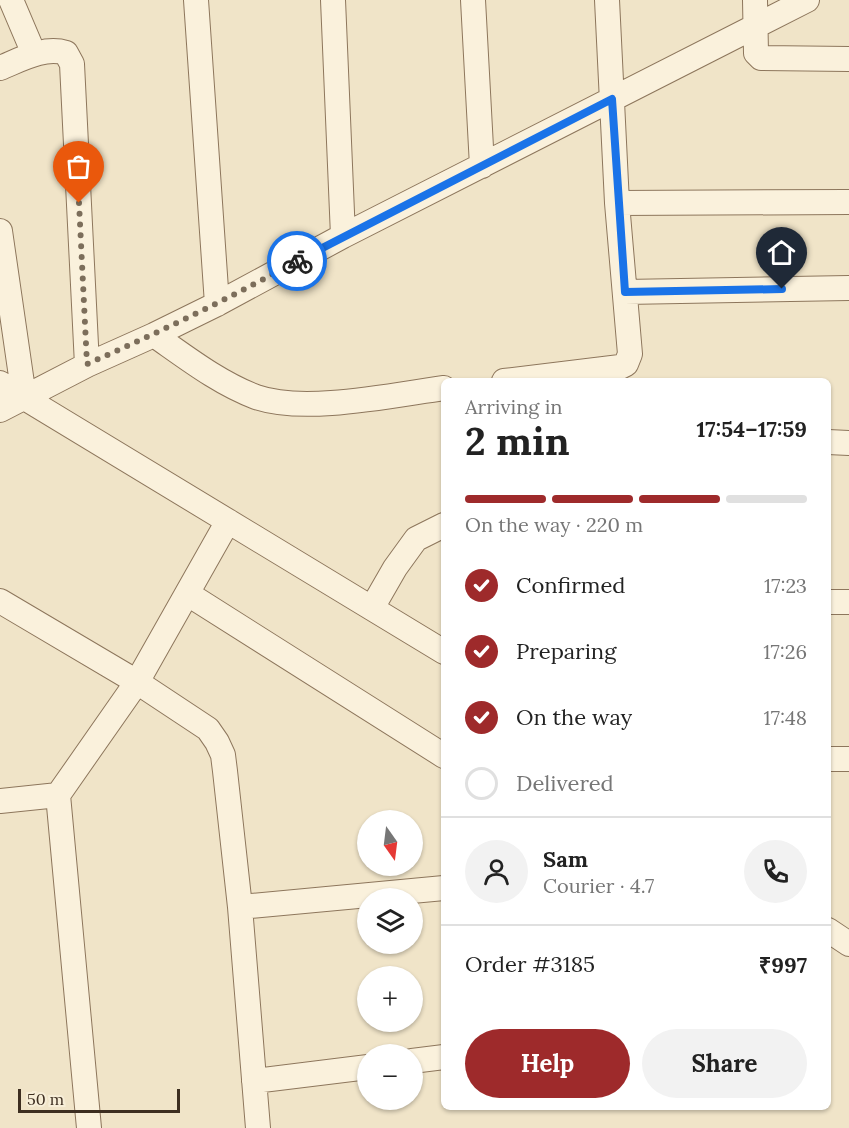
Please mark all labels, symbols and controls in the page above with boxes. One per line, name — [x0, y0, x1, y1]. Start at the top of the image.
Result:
pin — [53, 141, 104, 203]
icon: bag — [62, 150, 95, 183]
pin — [756, 227, 807, 289]
courier — [267, 231, 327, 291]
icon: home — [765, 236, 798, 269]
icon: bike — [281, 245, 314, 278]
text: Arriving in — [465, 394, 562, 419]
text: 17:54–17:59 — [696, 415, 807, 443]
text: 2 min — [465, 416, 570, 466]
text: On the way · 220 m — [465, 512, 643, 537]
icon: check — [465, 569, 498, 602]
text: Confirmed — [516, 571, 625, 599]
text: 17:23 — [764, 573, 807, 598]
icon: check — [465, 635, 498, 668]
text: Preparing — [516, 637, 616, 665]
text: 17:26 — [763, 639, 807, 664]
icon: check — [465, 701, 498, 734]
text: On the way — [516, 703, 632, 731]
text: 17:48 — [763, 705, 807, 730]
text: Delivered — [516, 769, 614, 797]
north arrow — [357, 810, 423, 876]
map controls — [357, 810, 423, 1110]
button: person — [465, 840, 528, 903]
button: phone — [744, 840, 807, 903]
text: Sam — [543, 845, 588, 873]
text: Courier · 4.7 — [543, 873, 654, 898]
button: layers — [357, 888, 423, 954]
text: Order #3185 — [465, 950, 595, 978]
text: ₹997 — [759, 951, 807, 979]
button: + — [357, 966, 423, 1032]
button: Help — [465, 1029, 630, 1098]
button: Share — [642, 1029, 807, 1098]
button: − — [357, 1044, 423, 1110]
scale bar — [18, 1086, 180, 1114]
text: 50 m — [27, 1089, 64, 1109]

